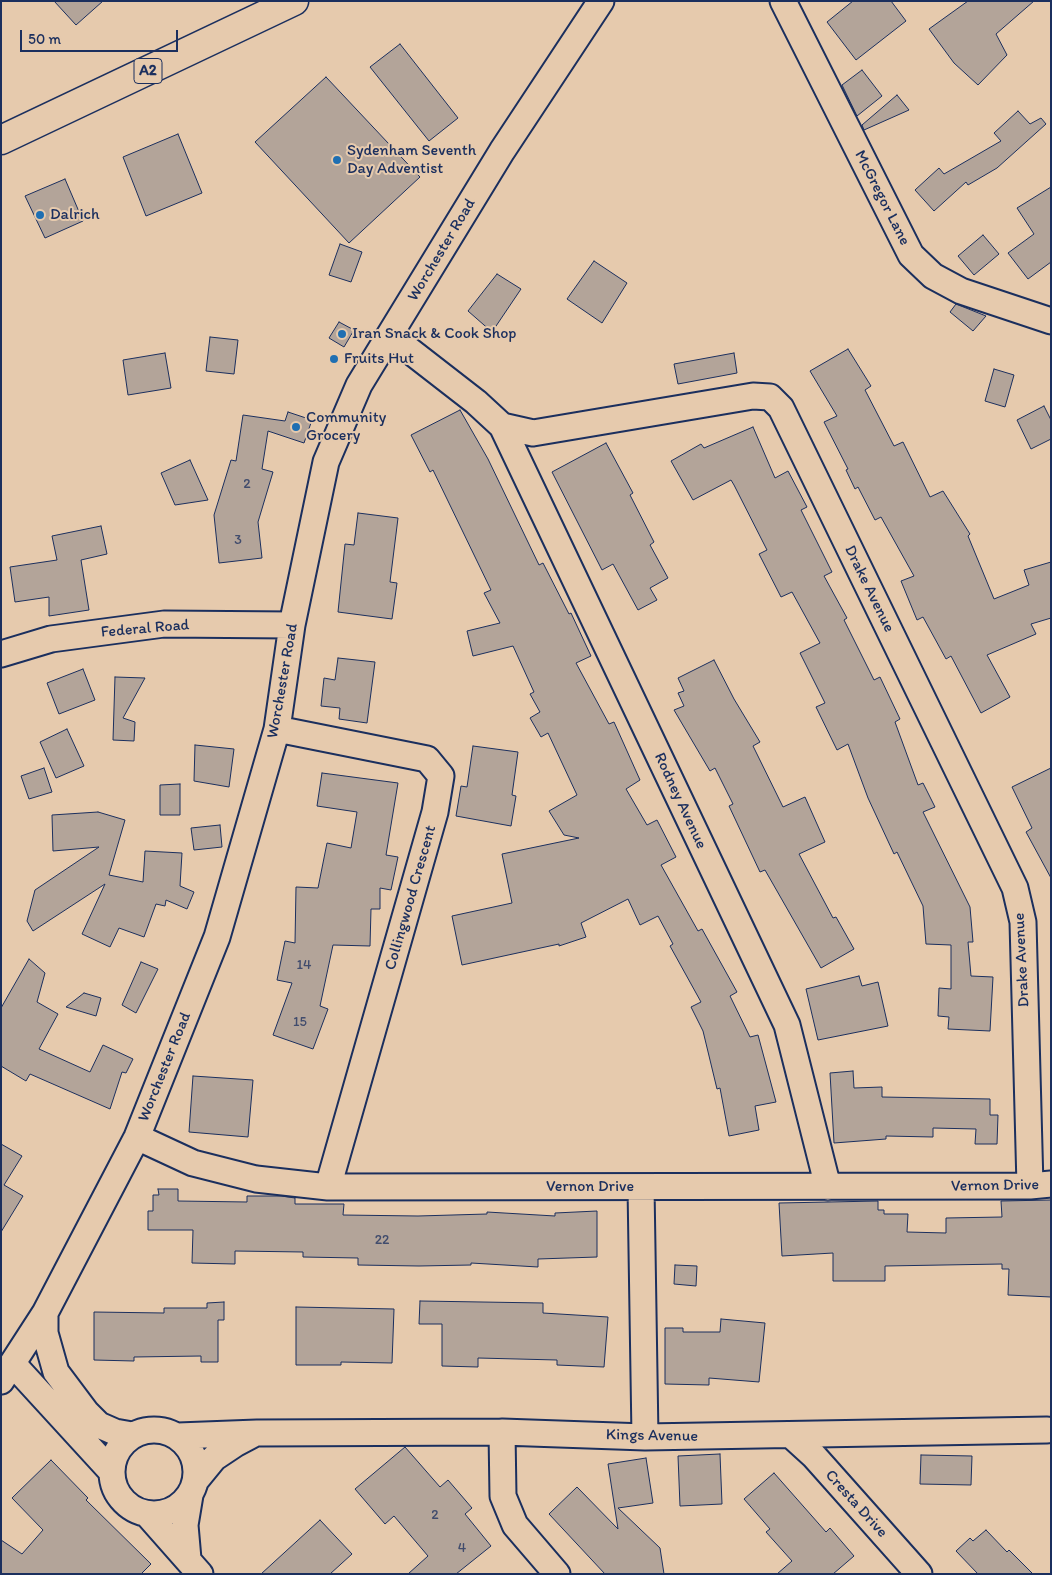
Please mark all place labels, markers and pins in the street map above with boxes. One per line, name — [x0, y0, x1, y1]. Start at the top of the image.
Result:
place label: Sydenham Seventh Day Adventist — [347, 141, 476, 179]
marker: Sydenham Seventh Day Adventist — [331, 154, 343, 166]
place label: Dalrich — [50, 205, 100, 225]
marker: Dalrich — [34, 209, 46, 221]
place label: Iran Snack & Cook Shop — [352, 324, 516, 344]
marker: Iran Snack & Cook Shop — [336, 328, 348, 340]
place label: Fruits Hut — [344, 349, 414, 369]
marker: Fruits Hut — [328, 353, 340, 365]
place label: Community Grocery — [306, 408, 386, 446]
marker: Community Grocery — [290, 421, 302, 433]

